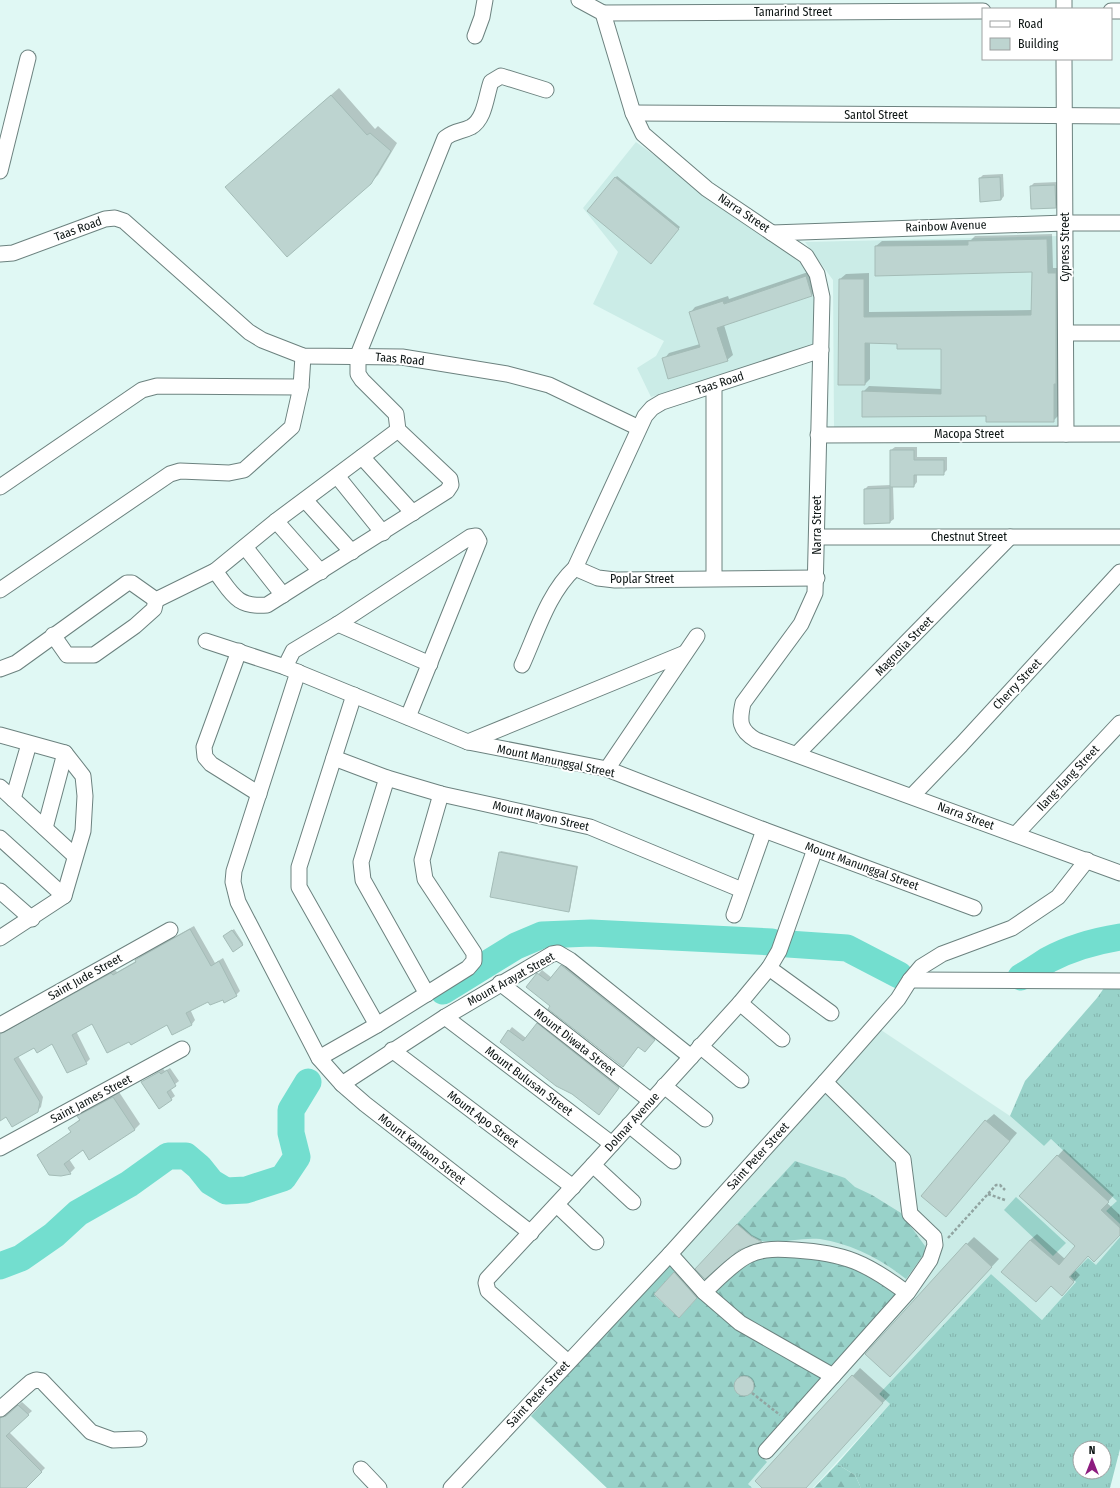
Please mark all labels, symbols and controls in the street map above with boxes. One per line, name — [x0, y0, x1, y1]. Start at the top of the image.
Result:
street label: Tamarind Street — [754, 5, 832, 19]
legend — [982, 8, 1112, 60]
text: Road — [1018, 17, 1043, 31]
text: Building — [1018, 37, 1059, 51]
street label: Santol Street — [844, 108, 908, 122]
street label: Narra Street — [715, 191, 773, 235]
street label: Cypress Street — [1058, 212, 1072, 282]
street label: Taas Road — [52, 214, 104, 244]
street label: Rainbow Avenue — [905, 218, 987, 234]
street label: Taas Road — [375, 350, 425, 368]
street label: Taas Road — [694, 369, 746, 397]
street label: Macopa Street — [934, 427, 1004, 441]
street label: Narra Street — [810, 495, 824, 555]
street label: Chestnut Street — [931, 530, 1007, 544]
street label: Poplar Street — [610, 572, 674, 586]
street label: Magnolia Street — [872, 613, 936, 679]
street label: Cherry Street — [990, 656, 1044, 712]
street label: Mount Manunggal Street — [496, 742, 616, 780]
street label: Ilang-Ilang Street — [1034, 742, 1102, 814]
street label: Mount Mayon Street — [491, 798, 591, 834]
street label: Narra Street — [936, 799, 996, 833]
street label: Mount Manunggal Street — [803, 839, 921, 893]
street label: Mount Arayat Street — [465, 949, 557, 1009]
street label: Saint Jude Street — [46, 951, 124, 1003]
street label: Mount Diwata Street — [531, 1006, 619, 1078]
street label: Mount Bulusan Street — [482, 1043, 576, 1119]
street label: Saint James Street — [48, 1072, 134, 1126]
street label: Mount Apo Street — [445, 1088, 521, 1150]
street label: Dolmar Avenue — [602, 1090, 662, 1154]
street label: Mount Kanlaon Street — [376, 1111, 468, 1187]
street label: Saint Peter Street — [724, 1119, 792, 1193]
street label: Saint Peter Street — [504, 1358, 572, 1430]
north arrow — [1072, 1440, 1112, 1480]
text: N — [1089, 1444, 1095, 1457]

